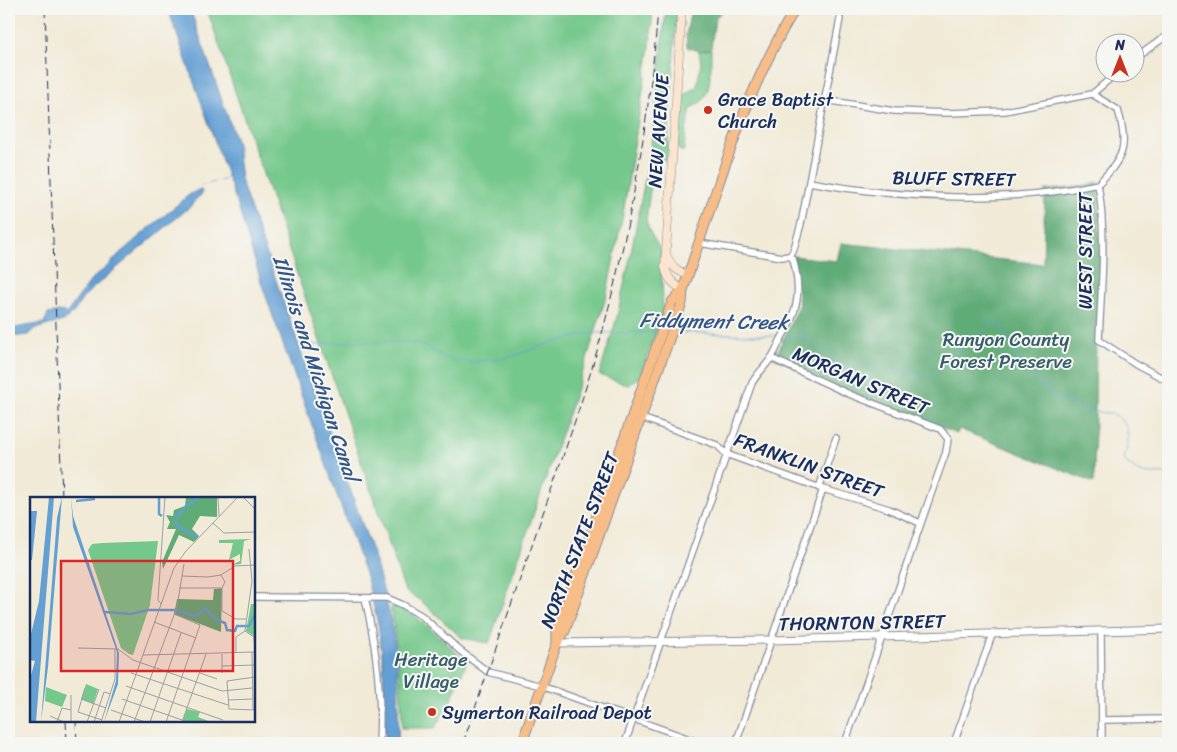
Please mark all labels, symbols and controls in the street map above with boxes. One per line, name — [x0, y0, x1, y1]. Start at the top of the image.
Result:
north arrow — [1094, 32, 1144, 82]
text: N — [1114, 33, 1125, 58]
street label: NEW AVENUE — [638, 72, 679, 189]
place label: Grace Baptist Church — [718, 83, 834, 138]
marker: Grace Baptist Church — [702, 104, 714, 116]
street label: BLUFF STREET — [892, 161, 1017, 196]
street label: WEST STREET — [1069, 191, 1102, 309]
water label: Illinois and Michigan Canal — [262, 250, 370, 490]
water label: Fiddyment Creek — [639, 303, 791, 340]
park label: Runyon County Forest Preserve — [940, 323, 1072, 378]
street label: MORGAN STREET — [787, 337, 935, 424]
street label: FRANKLIN STREET — [729, 423, 890, 508]
street label: NORTH STATE STREET — [531, 446, 629, 633]
inset map — [30, 497, 255, 722]
street label: THORNTON STREET — [778, 605, 947, 640]
park label: Heritage Village — [394, 643, 468, 698]
place label: Symerton Railroad Depot — [442, 696, 652, 729]
marker: Symerton Railroad Depot — [426, 706, 438, 718]

